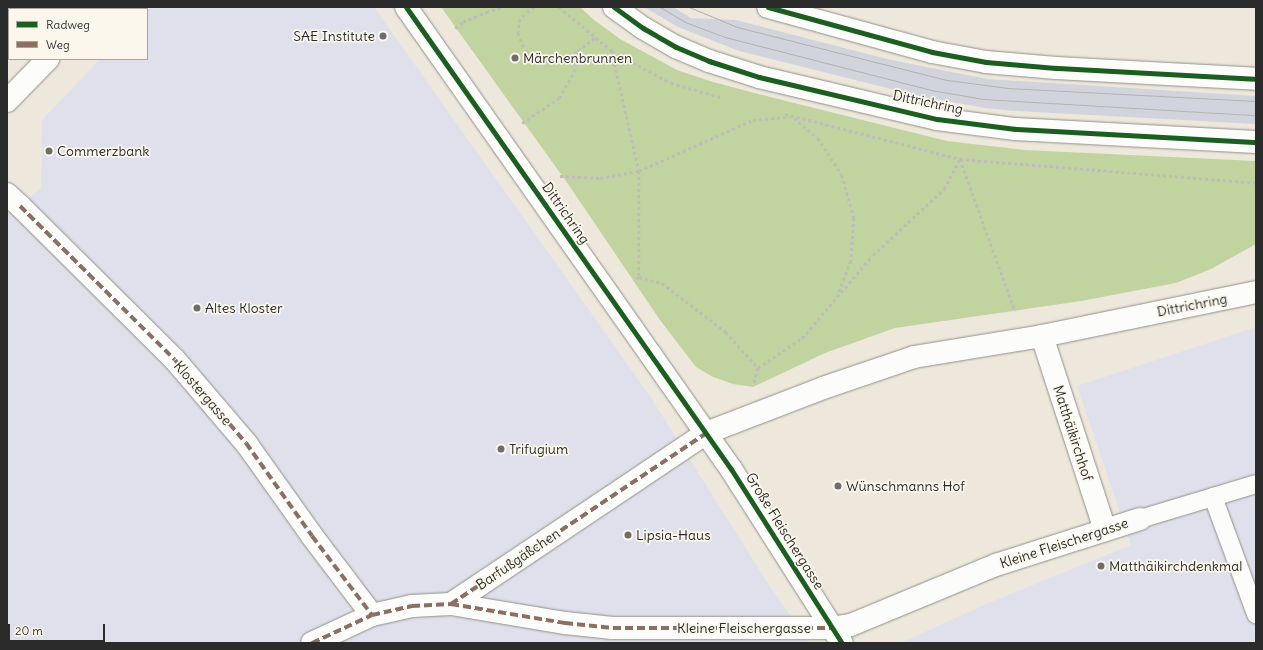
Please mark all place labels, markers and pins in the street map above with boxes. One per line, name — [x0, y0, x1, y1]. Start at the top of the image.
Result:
place label: SAE Institute — [293, 28, 375, 44]
marker: SAE Institute — [378, 31, 388, 41]
place label: Märchenbrunnen — [523, 50, 632, 66]
marker: Märchenbrunnen — [510, 53, 520, 63]
place label: Commerzbank — [57, 143, 149, 159]
marker: Commerzbank — [44, 146, 54, 156]
place label: Altes Kloster — [205, 300, 283, 316]
marker: Altes Kloster — [192, 303, 202, 313]
place label: Trifugium — [509, 441, 568, 457]
marker: Trifugium — [496, 444, 506, 454]
place label: Wünschmanns Hof — [846, 478, 965, 494]
marker: Wünschmanns Hof — [833, 481, 843, 491]
place label: Lipsia-Haus — [636, 527, 711, 543]
marker: Lipsia-Haus — [623, 530, 633, 540]
place label: Matthäikirchdenkmal — [1109, 558, 1242, 574]
marker: Matthäikirchdenkmal — [1096, 561, 1106, 571]

